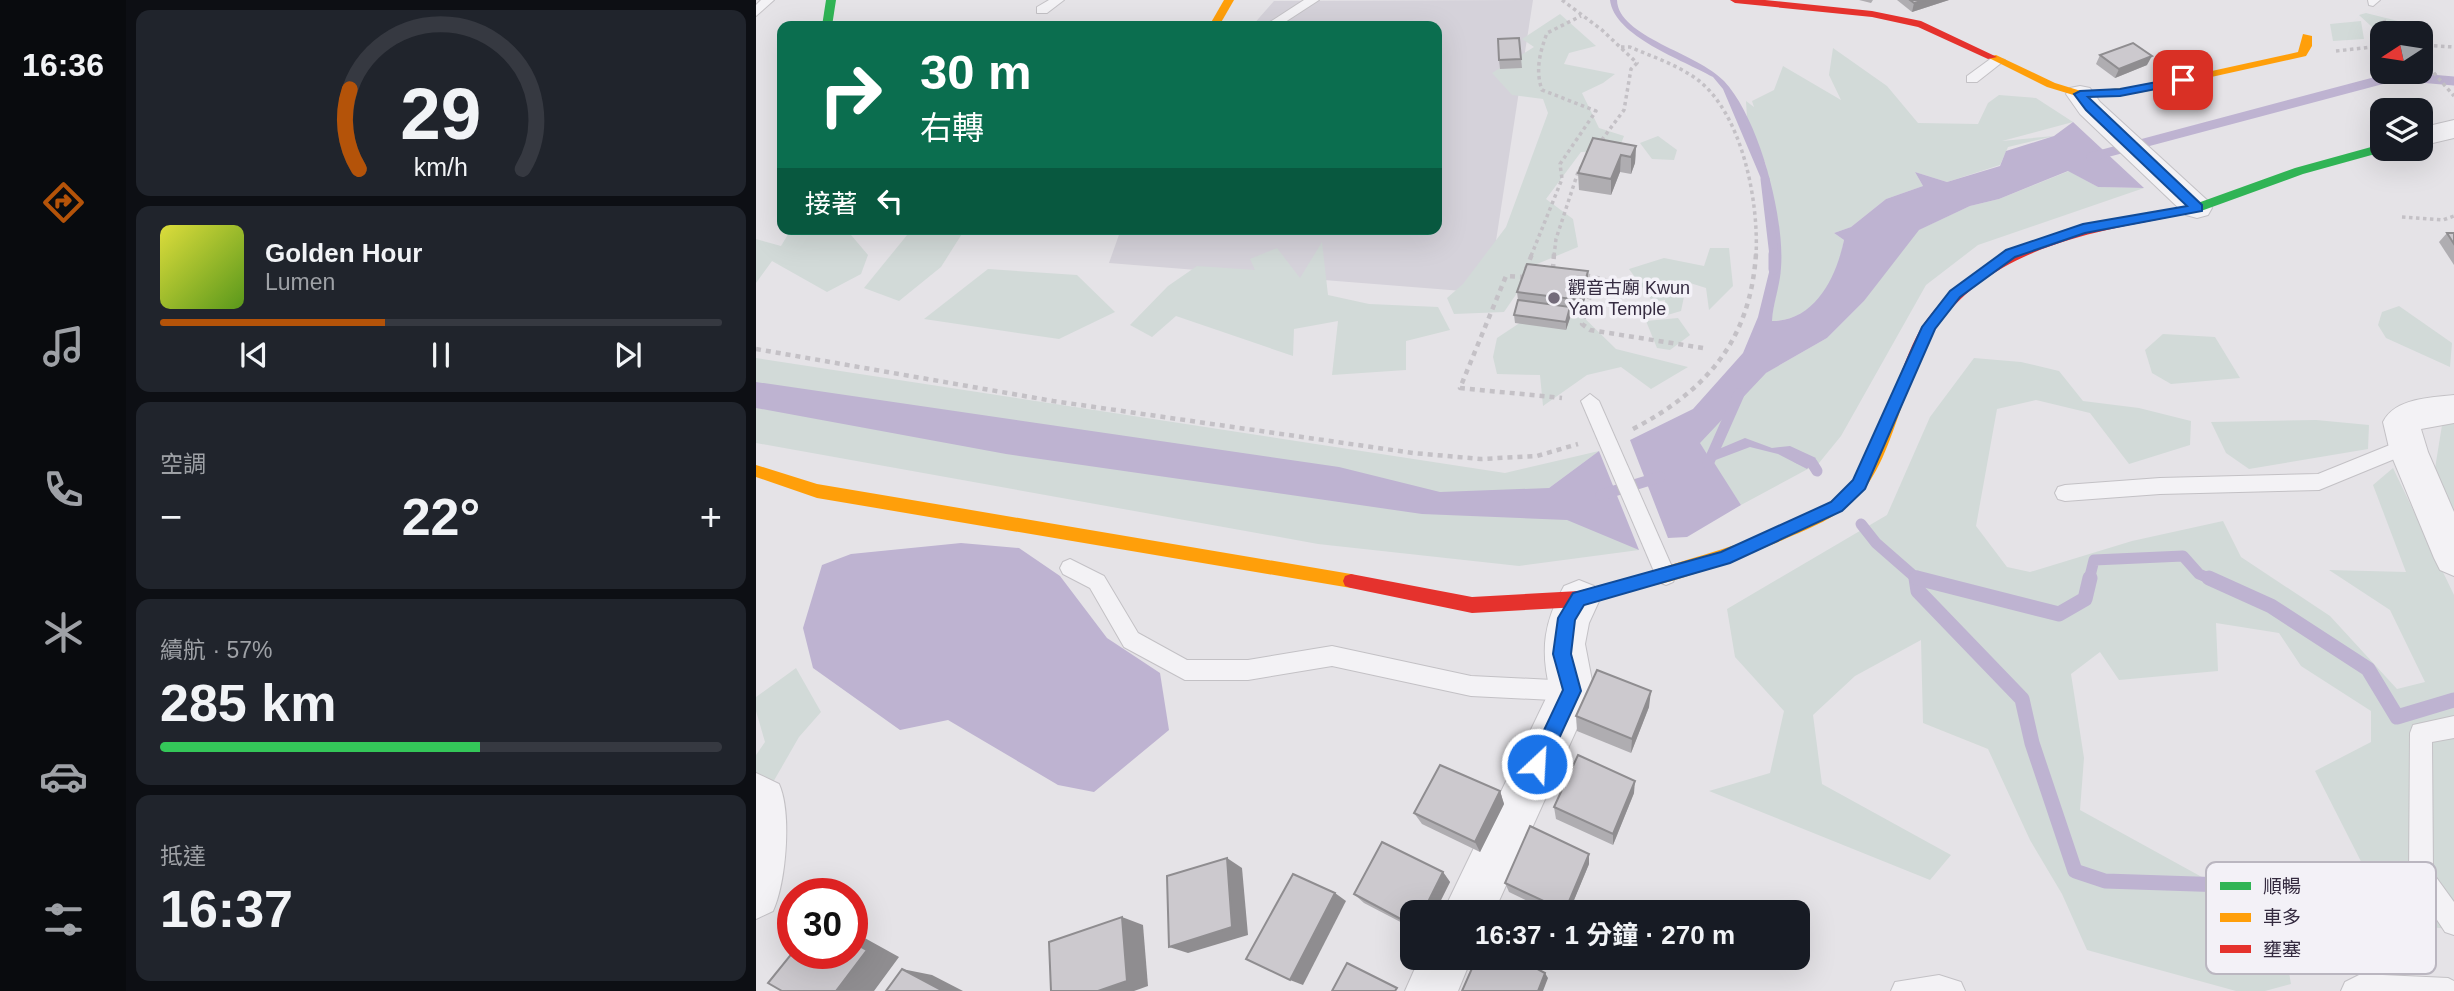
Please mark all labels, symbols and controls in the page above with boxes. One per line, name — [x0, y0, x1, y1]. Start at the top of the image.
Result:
north arrow — [2370, 21, 2432, 84]
map controls — [2370, 21, 2433, 161]
text: 30 m — [920, 45, 1032, 99]
text: 16:36 — [22, 47, 104, 83]
icon: right — [805, 49, 896, 140]
pin — [2153, 50, 2213, 110]
icon: arrive — [2164, 61, 2202, 99]
text: 29 — [401, 73, 481, 154]
button: layers — [2370, 98, 2433, 161]
text: 右轉 — [920, 110, 984, 146]
text: km/h — [414, 153, 468, 181]
icon: directions — [39, 178, 88, 227]
icon: left — [871, 182, 909, 220]
text: 接著 — [805, 189, 857, 219]
text: Golden Hour — [265, 238, 422, 268]
text: Lumen — [265, 269, 335, 295]
place label: 觀音古廟 Kwun Yam Temple — [1568, 278, 1690, 319]
marker: 觀音古廟 Kwun Yam Temple — [1546, 290, 1562, 306]
icon: music — [39, 322, 88, 371]
icon: previous — [235, 336, 273, 374]
icon: pause — [422, 336, 460, 374]
icon: next — [609, 336, 647, 374]
text: 空調 — [160, 451, 206, 477]
icon: phone — [39, 465, 88, 514]
text: 22° — [402, 488, 480, 546]
text: − — [160, 496, 182, 538]
text: + — [700, 496, 722, 538]
icon: climate — [39, 608, 88, 657]
text: 續航 · 57% — [160, 637, 272, 663]
text: 285 km — [160, 674, 336, 732]
position arrow — [1500, 727, 1574, 801]
icon: car — [39, 752, 88, 801]
text: 抵達 — [160, 843, 206, 869]
legend — [2206, 862, 2436, 974]
text: 順暢 — [2263, 876, 2301, 897]
speed limit sign: 30 — [777, 878, 868, 969]
text: 16:37 — [160, 880, 293, 938]
icon: filters — [39, 895, 88, 944]
text: 車多 — [2263, 907, 2301, 928]
text: 16:37 · 1 分鐘 · 270 m — [1475, 920, 1735, 950]
text: 壅塞 — [2263, 939, 2301, 960]

